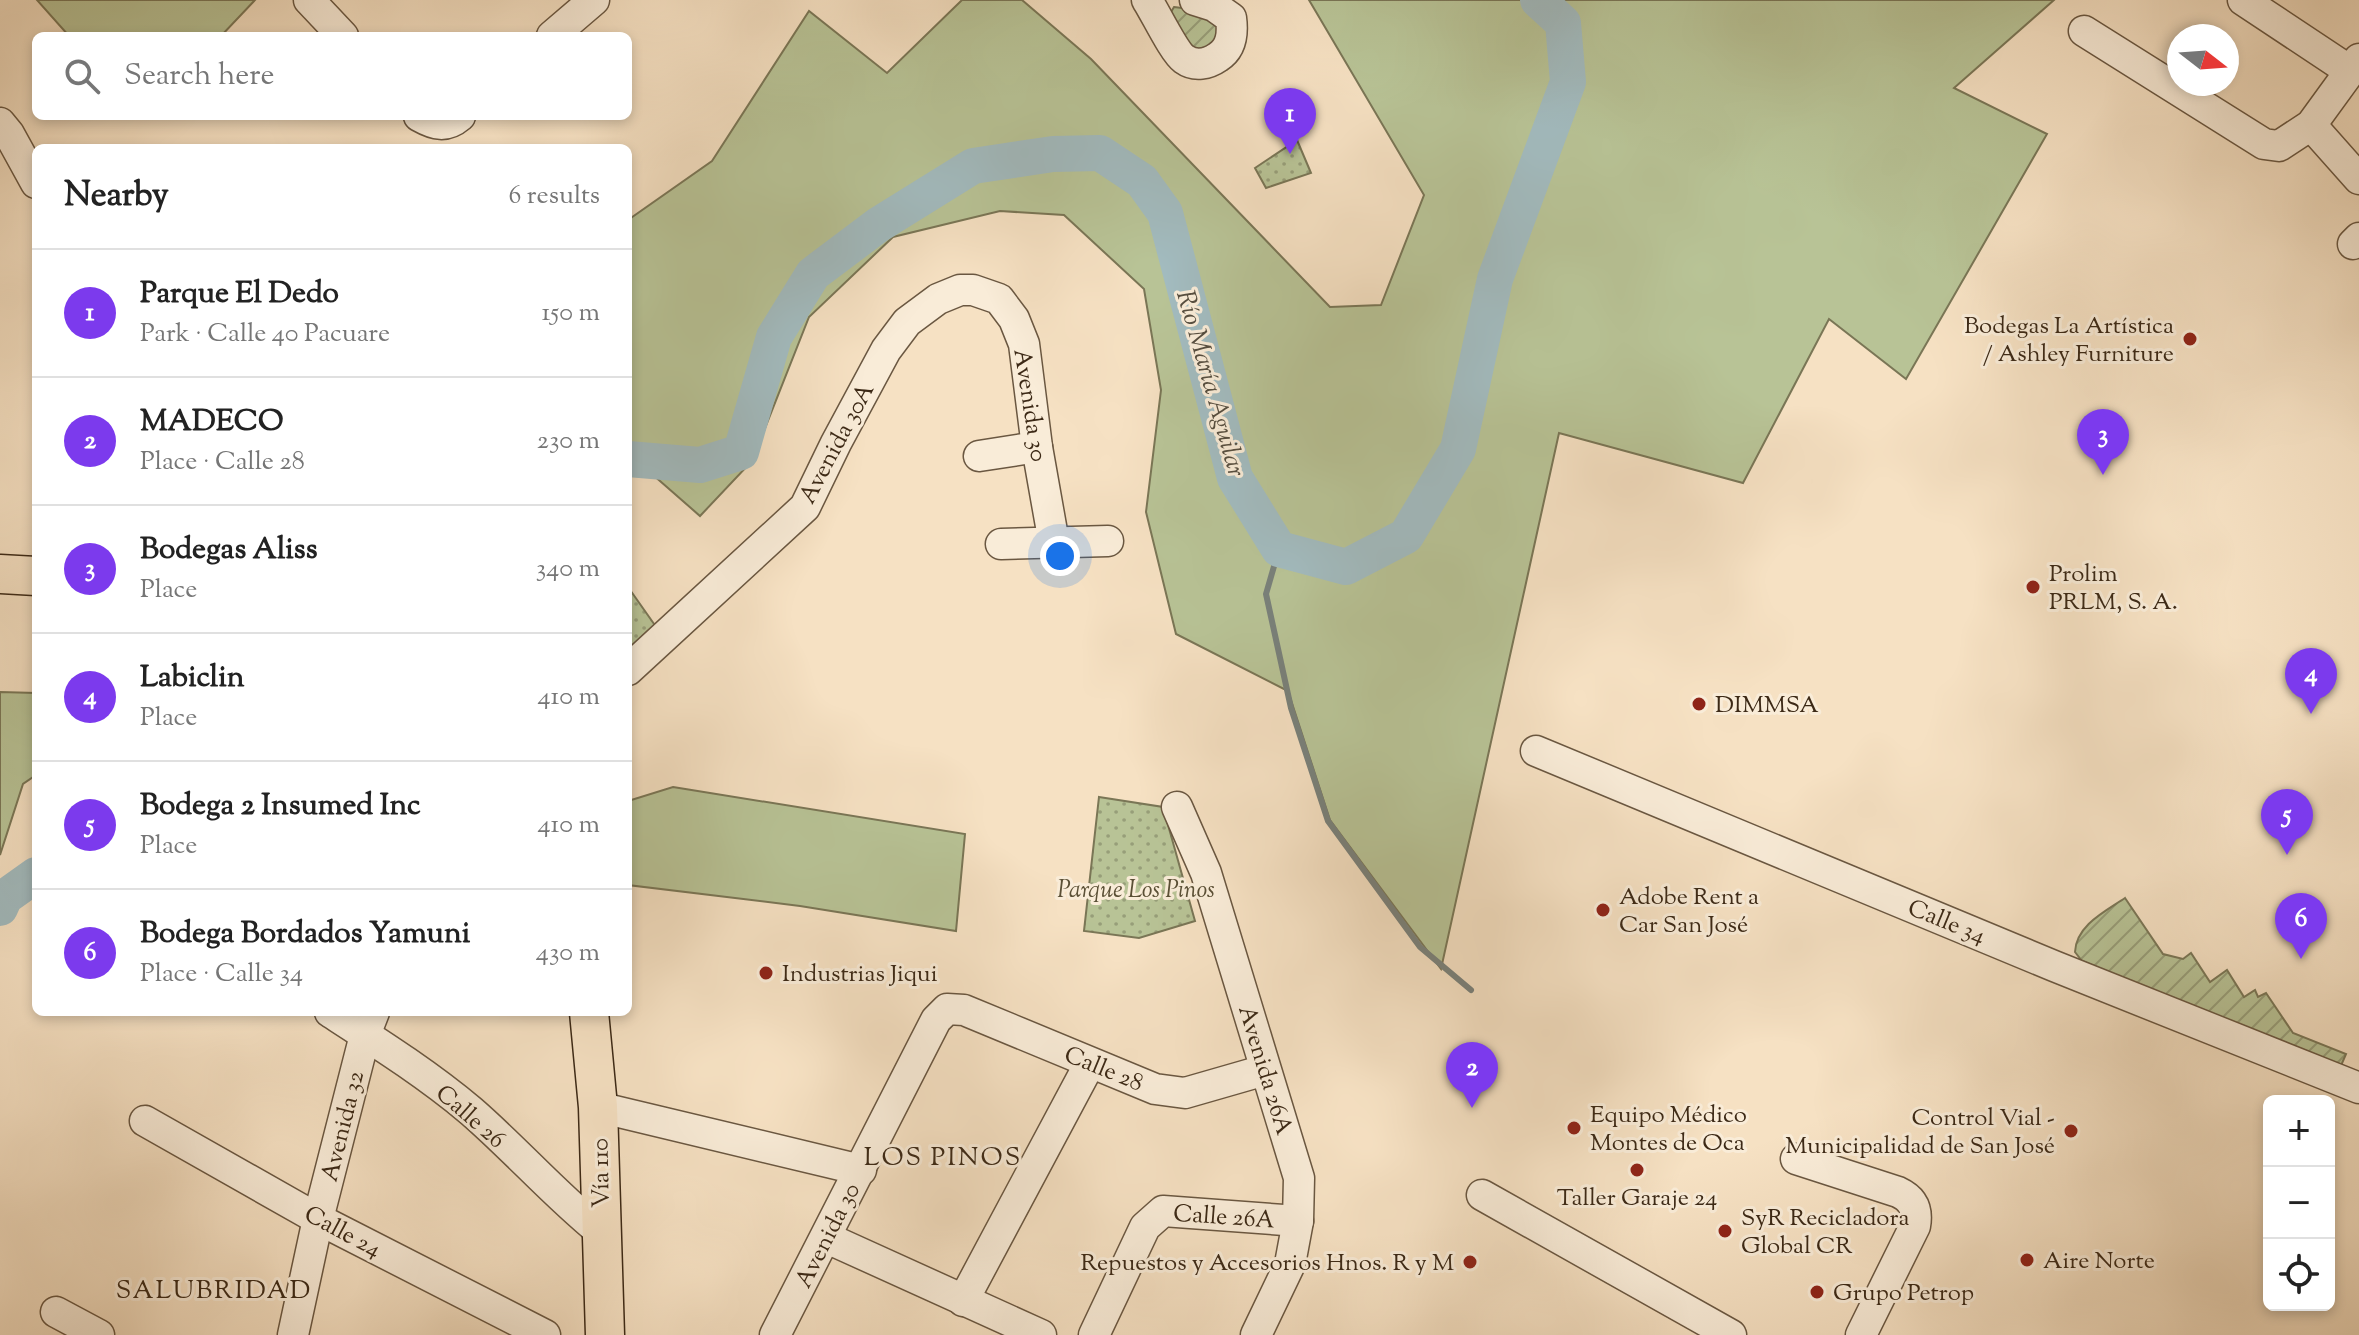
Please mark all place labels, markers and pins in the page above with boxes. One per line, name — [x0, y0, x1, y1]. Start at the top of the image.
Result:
pin: 1 — [1264, 88, 1316, 154]
place label: Bodegas La Artística / Ashley Furniture — [1964, 310, 2174, 372]
marker: Bodegas La Artística / Ashley Furniture — [2181, 330, 2199, 348]
pin: 3 — [2077, 409, 2129, 475]
place label: Prolim PRLM, S. A. — [2049, 558, 2178, 620]
marker: Prolim PRLM, S. A. — [2024, 578, 2042, 596]
pin: 4 — [2285, 648, 2337, 714]
place label: DIMMSA — [1715, 689, 1819, 723]
marker: DIMMSA — [1690, 695, 1708, 713]
pin: 5 — [2261, 789, 2313, 855]
place label: Adobe Rent a Car San José — [1619, 881, 1759, 943]
pin: 6 — [2275, 893, 2327, 959]
marker: Adobe Rent a Car San José — [1594, 901, 1612, 919]
place label: Industrias Jiqui — [782, 958, 938, 992]
marker: Industrias Jiqui — [757, 964, 775, 982]
pin: 2 — [1446, 1042, 1498, 1108]
place label: Equipo Médico Montes de Oca — [1590, 1099, 1747, 1161]
place label: Control Vial - Municipalidad de San José — [1785, 1102, 2055, 1164]
marker: Equipo Médico Montes de Oca — [1565, 1119, 1583, 1137]
marker: Control Vial - Municipalidad de San José — [2062, 1122, 2080, 1140]
marker: Taller Garaje 24 — [1628, 1161, 1646, 1179]
place label: Taller Garaje 24 — [1557, 1182, 1717, 1216]
place label: SyR Recicladora Global CR — [1741, 1202, 1910, 1264]
marker: SyR Recicladora Global CR — [1716, 1222, 1734, 1240]
place label: Aire Norte — [2043, 1245, 2155, 1279]
place label: Repuestos y Accesorios Hnos. R y M — [1081, 1247, 1454, 1281]
marker: Aire Norte — [2018, 1251, 2036, 1269]
marker: Repuestos y Accesorios Hnos. R y M — [1461, 1253, 1479, 1271]
place label: Grupo Petrop — [1833, 1277, 1974, 1311]
marker: Grupo Petrop — [1808, 1283, 1826, 1301]

